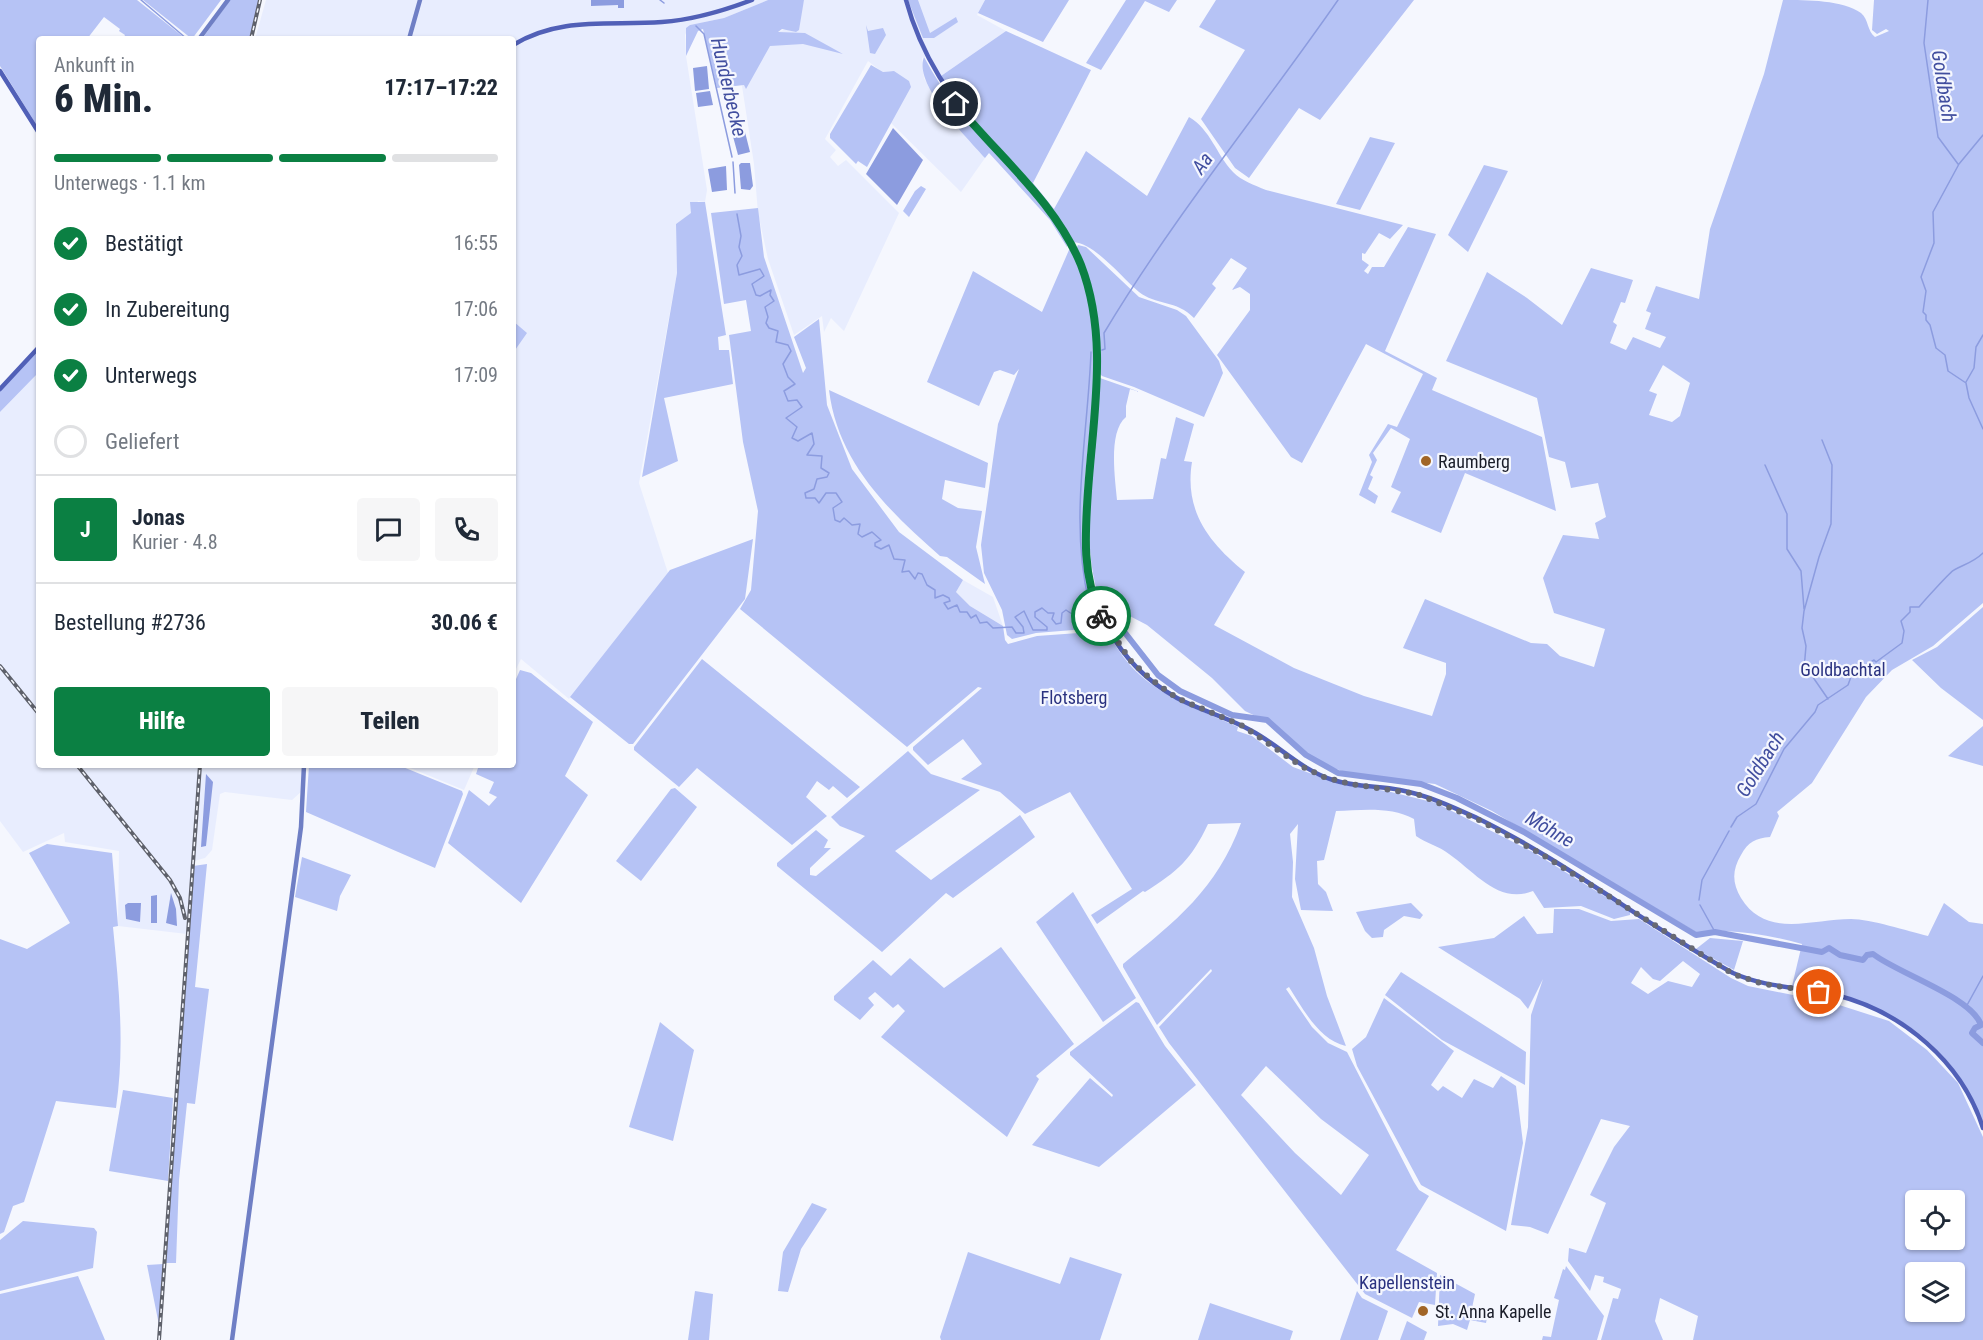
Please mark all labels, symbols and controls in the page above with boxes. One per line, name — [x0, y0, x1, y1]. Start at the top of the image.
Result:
water label: Hunderbecke — [706, 35, 752, 139]
water label: Goldbach — [1926, 48, 1962, 124]
text: Ankunft in — [54, 53, 135, 77]
text: 17:17–17:22 — [384, 75, 498, 100]
text: 6 Min. — [54, 76, 153, 122]
pin — [930, 78, 981, 129]
icon: home — [939, 87, 972, 120]
water label: Aa — [1186, 148, 1218, 179]
text: Unterwegs · 1.1 km — [54, 171, 206, 195]
icon: check — [54, 227, 87, 260]
text: Bestätigt — [105, 231, 183, 256]
text: 16:55 — [454, 231, 498, 255]
icon: check — [54, 293, 87, 326]
text: In Zubereitung — [105, 297, 230, 322]
text: 17:06 — [454, 297, 498, 321]
icon: check — [54, 359, 87, 392]
text: Unterwegs — [105, 363, 197, 388]
text: 17:09 — [454, 363, 498, 387]
text: Geliefert — [105, 429, 180, 454]
place label: Raumberg — [1438, 451, 1510, 472]
marker: Raumberg — [1419, 454, 1433, 468]
button: chat — [357, 498, 420, 561]
button: phone — [435, 498, 498, 561]
text: Jonas — [132, 505, 185, 530]
text: J — [80, 517, 91, 542]
text: Kurier · 4.8 — [132, 530, 218, 554]
courier — [1071, 586, 1131, 646]
icon: bike — [1085, 600, 1118, 633]
text: Bestellung #2736 — [54, 610, 206, 635]
text: 30.06 € — [431, 610, 498, 635]
park label: Goldbachtal — [1800, 659, 1886, 680]
button: Hilfe — [54, 687, 270, 756]
button: Teilen — [282, 687, 498, 756]
park label: Flotsberg — [1041, 687, 1107, 708]
water label: Goldbach — [1731, 727, 1789, 801]
water label: Möhne — [1521, 806, 1579, 852]
pin — [1793, 966, 1844, 1017]
icon: bag — [1802, 975, 1835, 1008]
map controls — [1905, 1190, 1965, 1322]
button: locate — [1905, 1190, 1965, 1250]
button: layers — [1905, 1262, 1965, 1322]
park label: Kapellenstein — [1359, 1272, 1455, 1293]
place label: St. Anna Kapelle — [1435, 1301, 1552, 1322]
marker: St. Anna Kapelle — [1416, 1304, 1430, 1318]

